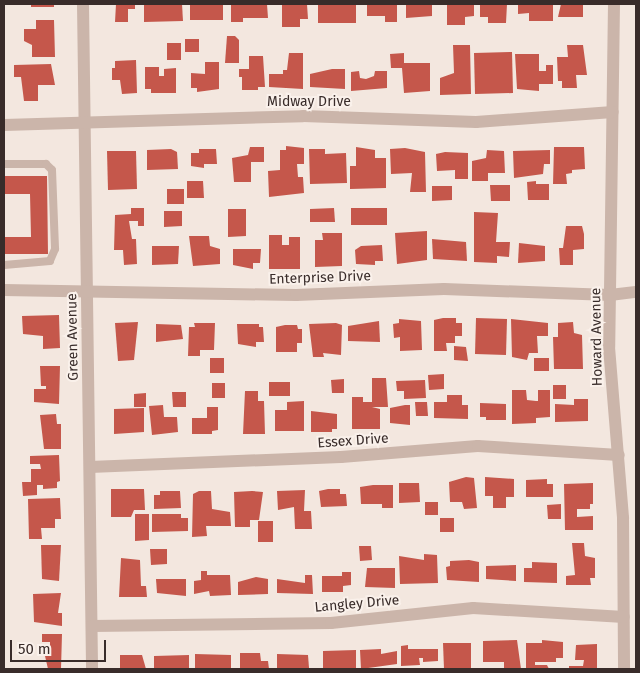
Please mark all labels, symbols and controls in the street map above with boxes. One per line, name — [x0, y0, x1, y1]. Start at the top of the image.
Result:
street label: Midway Drive — [267, 94, 351, 110]
street label: Enterprise Drive — [269, 268, 371, 288]
street label: Howard Avenue — [588, 288, 606, 386]
street label: Green Avenue — [64, 293, 82, 381]
street label: Essex Drive — [317, 430, 389, 452]
street label: Langley Drive — [314, 592, 400, 616]
scale bar — [12, 630, 109, 662]
text: 50 m — [18, 640, 51, 658]

